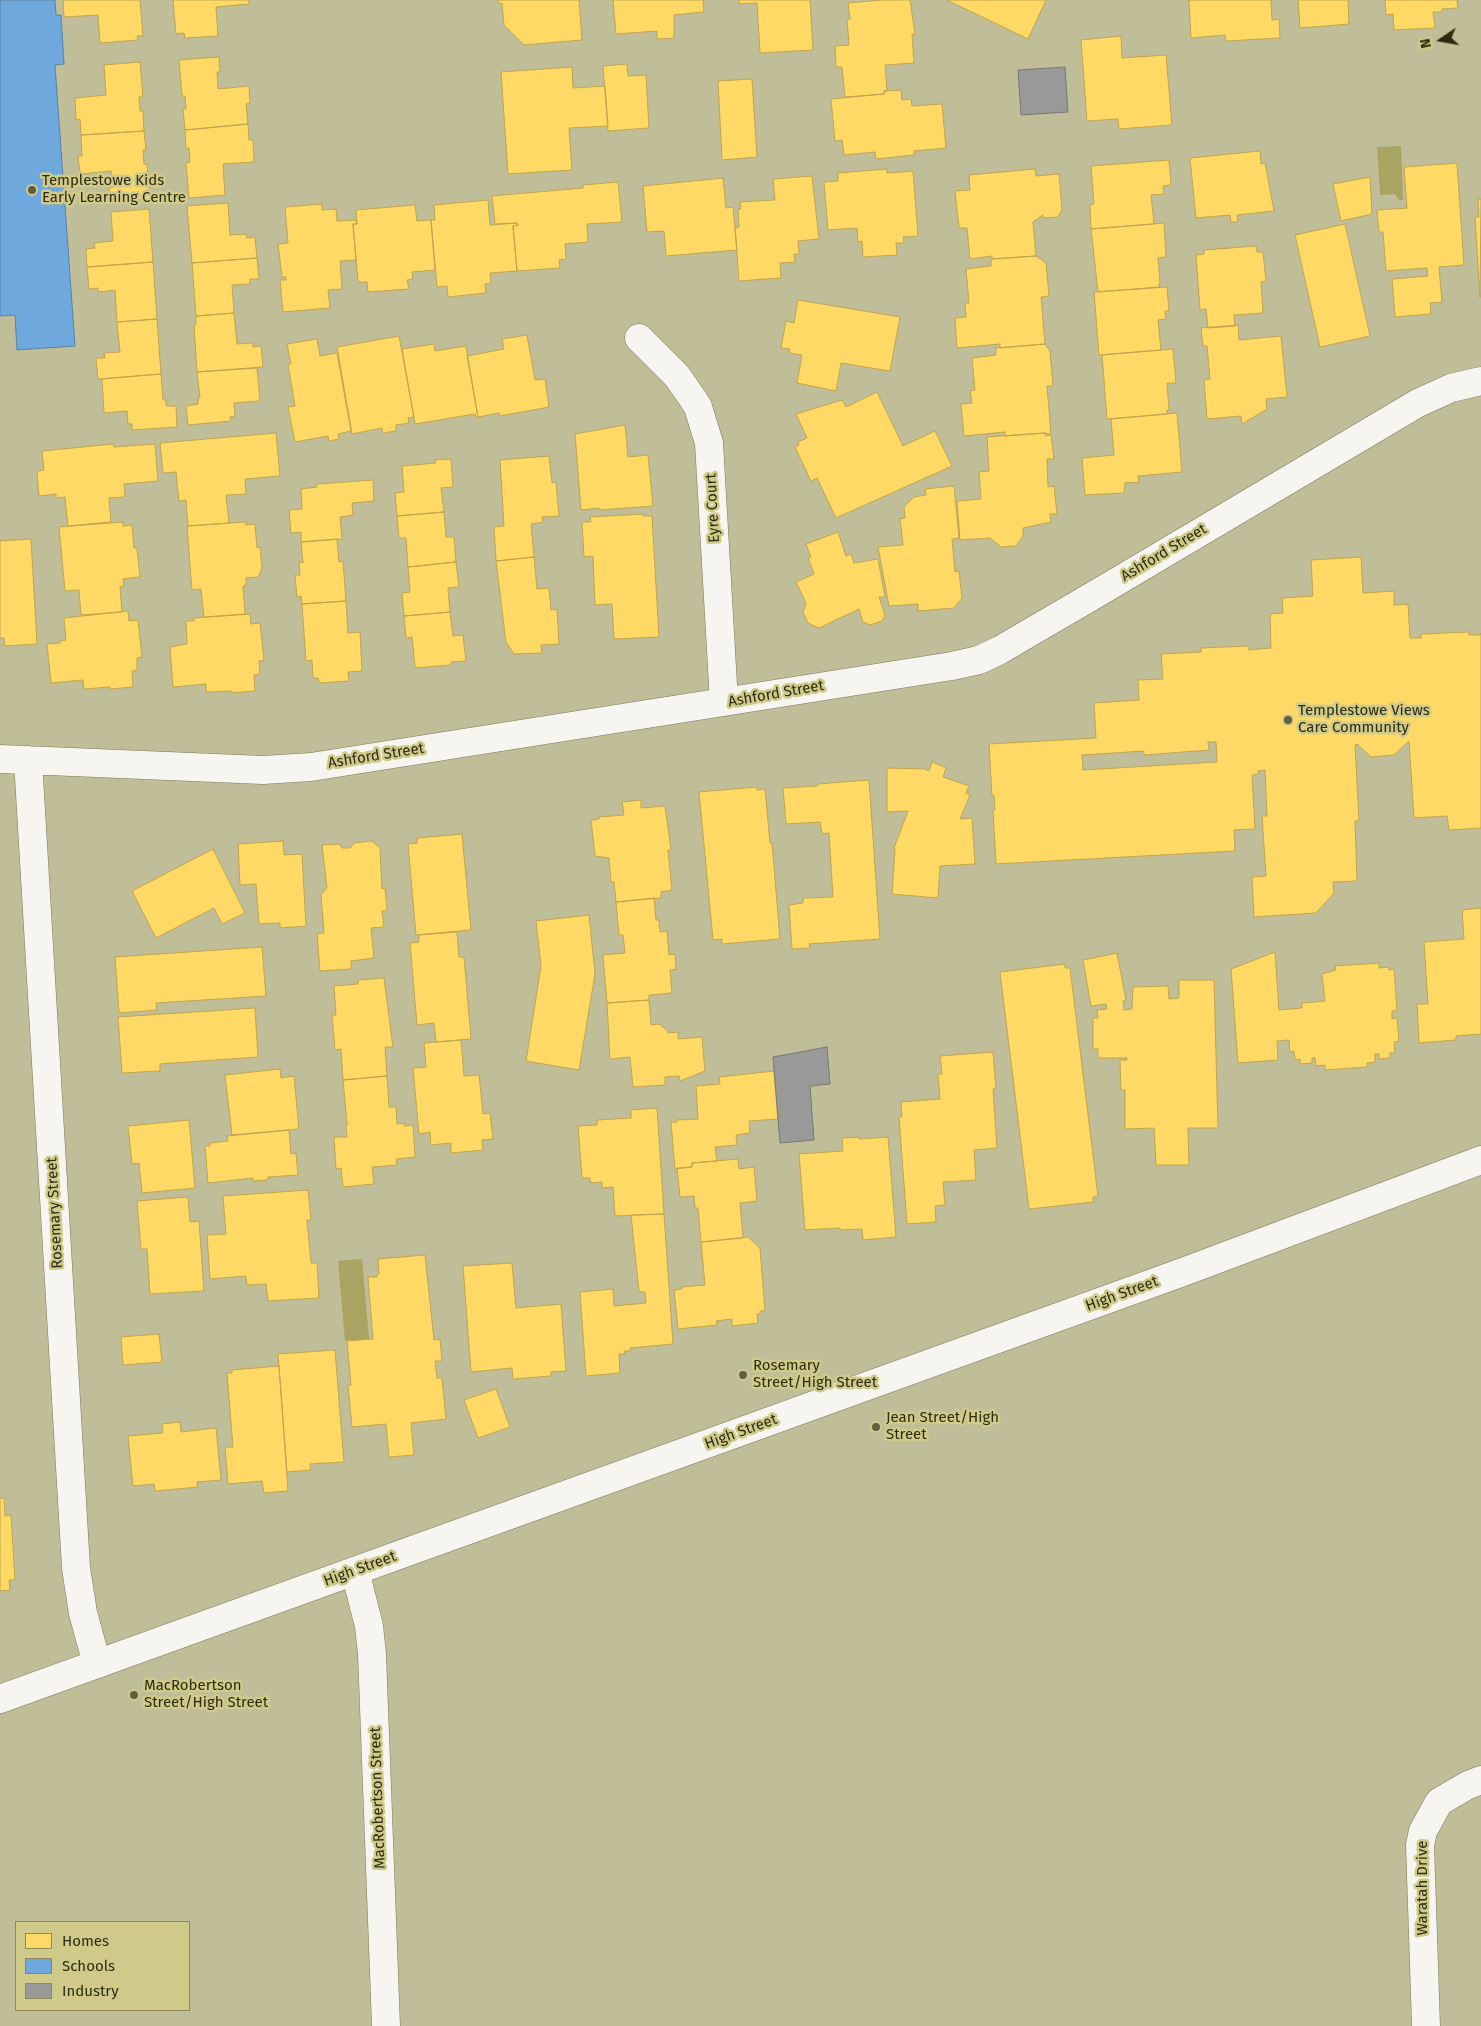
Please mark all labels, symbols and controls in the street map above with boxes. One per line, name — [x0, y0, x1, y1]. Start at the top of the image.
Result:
north arrow — [1416, 15, 1466, 65]
text: N — [1417, 37, 1435, 50]
place label: Templestowe Kids Early Learning Centre — [42, 172, 186, 207]
marker: Templestowe Kids Early Learning Centre — [26, 184, 38, 196]
street label: Eyre Court — [702, 473, 724, 543]
street label: Ashford Street — [1118, 520, 1210, 586]
street label: Ashford Street — [727, 677, 825, 711]
place label: Templestowe Views Care Community — [1298, 702, 1430, 737]
marker: Templestowe Views Care Community — [1282, 714, 1294, 726]
street label: Ashford Street — [327, 740, 425, 772]
street label: Rosemary Street — [43, 1157, 67, 1269]
street label: High Street — [1083, 1273, 1161, 1315]
place label: Rosemary Street/High Street — [753, 1357, 877, 1392]
marker: Rosemary Street/High Street — [737, 1369, 749, 1381]
place label: Jean Street/High Street — [886, 1409, 999, 1444]
street label: High Street — [702, 1411, 780, 1453]
marker: Jean Street/High Street — [870, 1421, 882, 1433]
street label: High Street — [321, 1548, 399, 1590]
place label: MacRobertson Street/High Street — [144, 1677, 268, 1712]
marker: MacRobertson Street/High Street — [128, 1689, 140, 1701]
street label: MacRobertson Street — [367, 1727, 389, 1869]
street label: Waratah Drive — [1414, 1841, 1432, 1935]
legend — [15, 1921, 190, 2011]
text: Homes — [62, 1932, 109, 1950]
text: Schools — [62, 1957, 115, 1975]
text: Industry — [62, 1982, 119, 2000]

